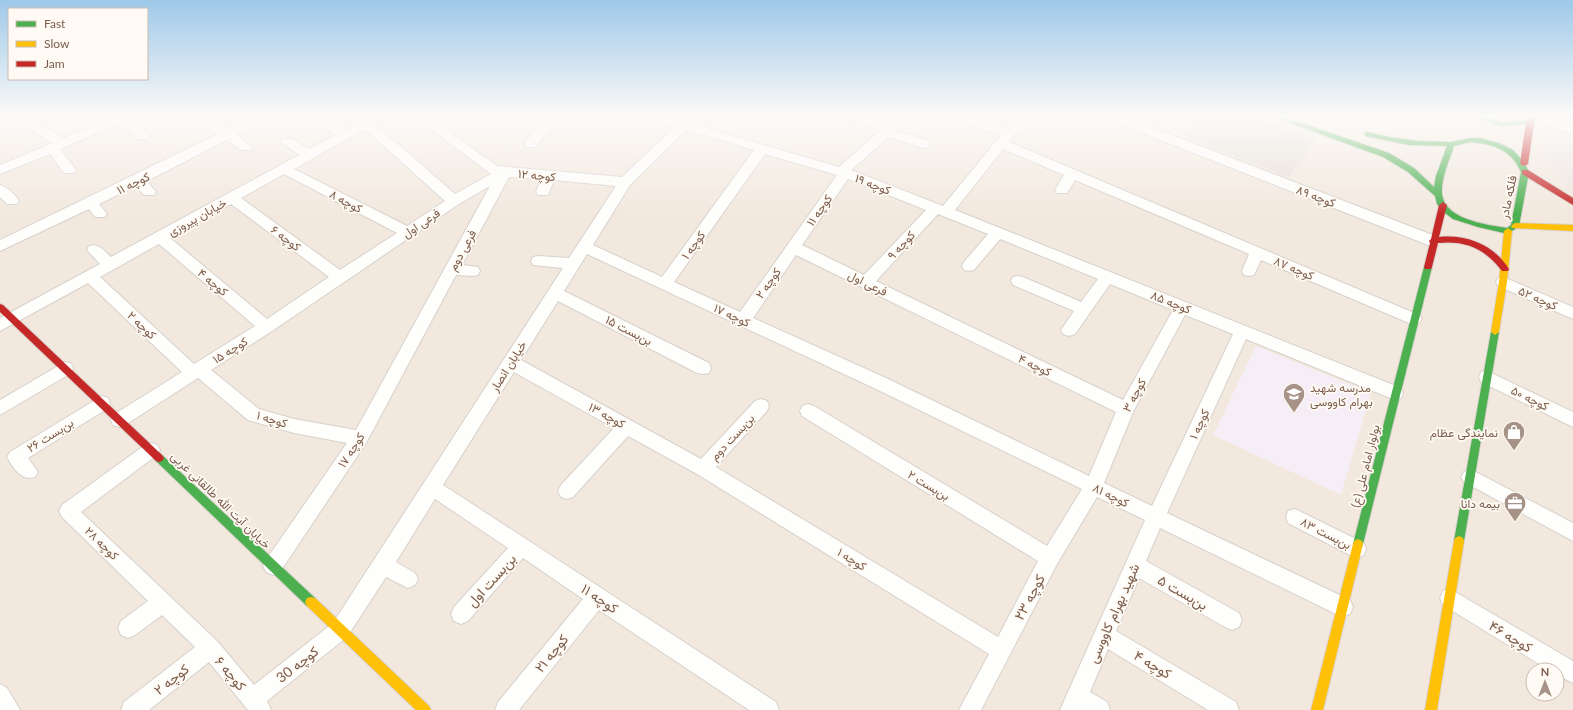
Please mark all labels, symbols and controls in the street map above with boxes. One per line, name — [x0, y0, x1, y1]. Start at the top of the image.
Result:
legend — [8, 8, 148, 80]
text: Fast — [44, 16, 66, 31]
text: Slow — [44, 36, 70, 51]
text: Jam — [44, 56, 65, 71]
street label: کوچه ۱۲ — [517, 166, 556, 185]
street label: کوچه ۱۱ — [114, 169, 152, 198]
street label: کوچه ۱۹ — [853, 170, 893, 199]
street label: فلکه مادر — [1496, 174, 1521, 221]
street label: کوچه ۸۹ — [1294, 182, 1338, 211]
street label: کوچه ۸ — [327, 186, 365, 217]
street label: کوچه ۱۱ — [803, 191, 836, 229]
street label: خیابان پیروزی — [165, 195, 229, 240]
street label: فرعی اول — [399, 205, 443, 242]
street label: کوچه ۶ — [267, 222, 304, 255]
street label: فرعی دوم — [445, 227, 480, 274]
street label: کوچه ۱ — [678, 228, 709, 263]
street label: کوچه ۹ — [884, 228, 919, 263]
street label: کوچه ۸۷ — [1271, 253, 1316, 284]
street label: کوچه ۴ — [194, 265, 231, 300]
street label: کوچه ۲ — [752, 265, 785, 302]
street label: فرعی اول — [845, 267, 890, 300]
street label: کوچه ۵۲ — [1516, 283, 1560, 314]
street label: کوچه ۸۵ — [1148, 287, 1193, 318]
street label: کوچه ۱۷ — [711, 300, 753, 331]
street label: کوچه ۲ — [124, 308, 160, 343]
street label: بن‌بست ۱۵ — [603, 312, 655, 349]
street label: کوچه ۱۵ — [210, 333, 251, 367]
street label: خیابان انصار — [486, 338, 530, 396]
street label: کوچه ۴ — [1016, 351, 1054, 380]
street label: کوچه ۳ — [1119, 376, 1150, 415]
place label: مدرسه شهید بهرام کاووسی — [1310, 380, 1373, 410]
school or university icon: مدرسه شهید بهرام کاووسی — [1281, 381, 1307, 414]
street label: کوچه ۵۰ — [1508, 382, 1551, 414]
street label: کوچه ۱۳ — [586, 399, 628, 432]
street label: کوچه ۱ — [254, 407, 289, 432]
street label: کوچه ۱ — [1186, 407, 1213, 442]
street label: بن‌بست دوم — [707, 411, 758, 464]
street label: بن‌بست ۲۶ — [24, 415, 77, 456]
shop icon: نمایندگی عظام — [1501, 419, 1527, 452]
street label: بولوار امام علی (ع) — [1347, 423, 1384, 510]
place label: نمایندگی عظام — [1430, 425, 1498, 441]
street label: کوچه ۱۷ — [334, 430, 369, 471]
street label: خیابان آیت الله طالقانی غربی — [167, 448, 274, 552]
street label: بن‌بست ۲ — [905, 467, 953, 504]
street label: کوچه ۸۱ — [1090, 480, 1132, 511]
office icon: بیمه دانا — [1502, 490, 1528, 523]
place label: بیمه دانا — [1461, 496, 1500, 511]
street label: بن‌بست ۸۳ — [1298, 514, 1354, 553]
street label: کوچه ۲۸ — [81, 523, 122, 563]
street label: کوچه ۱ — [834, 544, 869, 574]
street label: بن‌بست اول — [463, 550, 521, 611]
street label: شهید بهرام کاووسی — [1083, 561, 1143, 666]
street label: کوچه ۲۳ — [1010, 571, 1050, 624]
street label: بن‌بست ۵ — [1154, 571, 1211, 614]
street label: کوچه ۱۱ — [577, 580, 622, 618]
street label: کوچه ۴۶ — [1485, 616, 1536, 657]
street label: کوچه ۲۱ — [531, 631, 573, 677]
street label: کوچه 30 — [272, 642, 323, 687]
street label: کوچه ۴ — [1130, 646, 1175, 683]
street label: کوچه ۶ — [210, 652, 250, 695]
street label: کوچه ۲ — [150, 660, 193, 700]
north arrow — [1525, 662, 1565, 702]
text: N — [1541, 665, 1549, 678]

